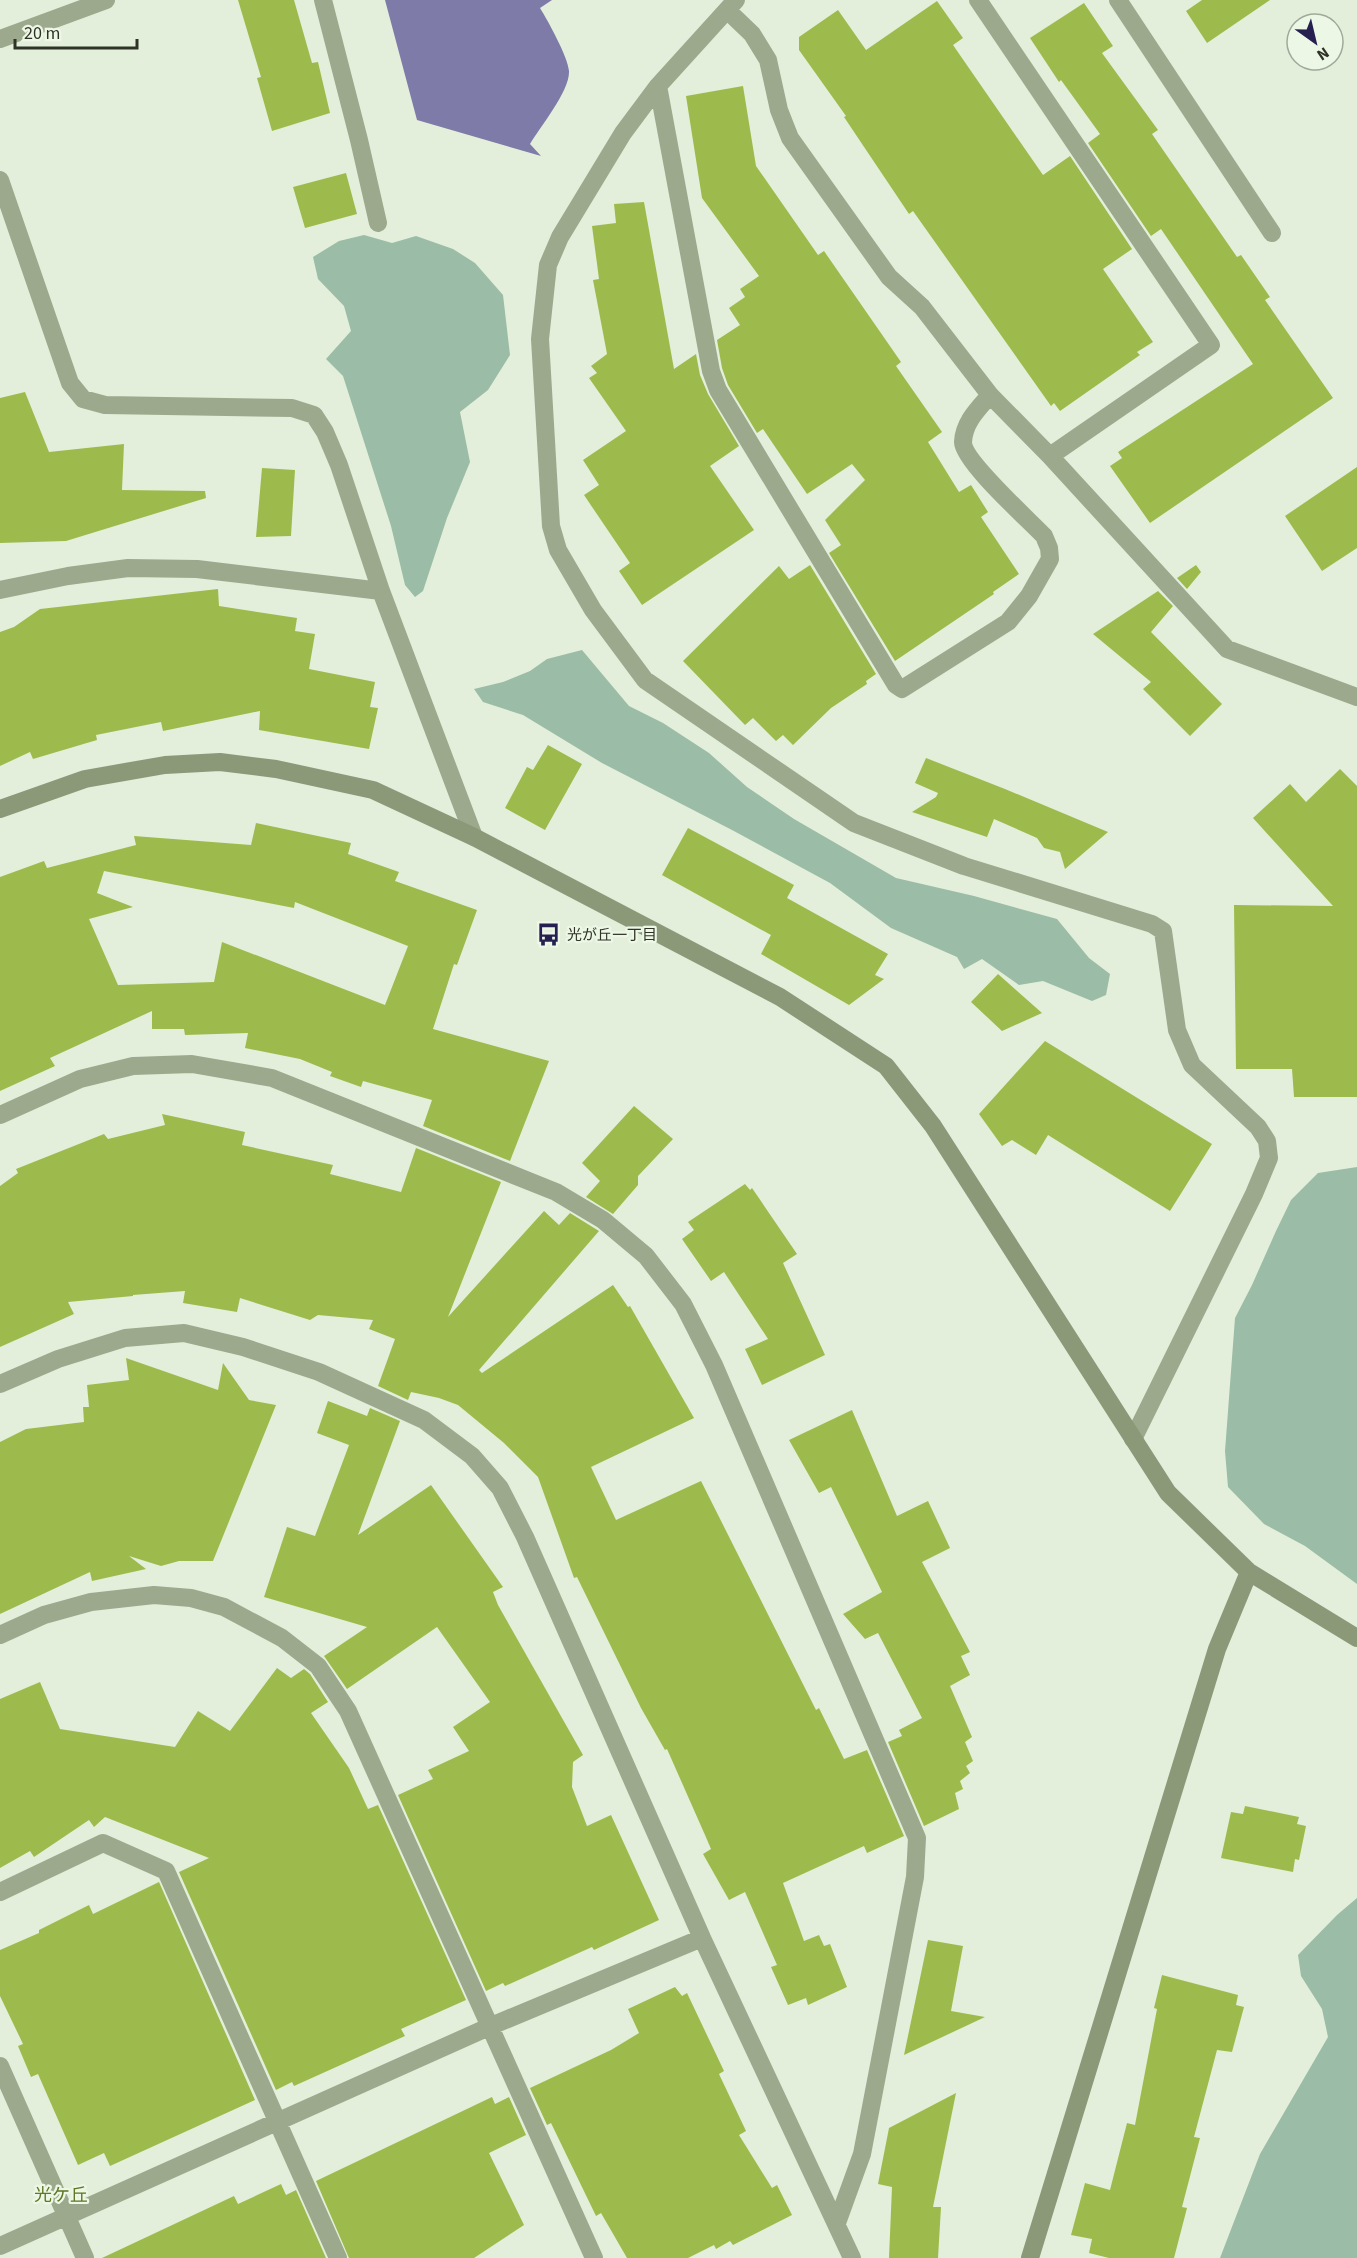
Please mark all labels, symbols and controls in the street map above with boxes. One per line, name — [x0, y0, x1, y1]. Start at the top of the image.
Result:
scale bar — [15, 12, 136, 50]
north arrow — [1285, 12, 1345, 72]
text: 20 m — [24, 21, 60, 46]
text: N — [1312, 42, 1333, 66]
bus stop icon: 光が丘一丁目 — [536, 922, 562, 948]
place label: 光が丘一丁目 — [567, 925, 657, 946]
district label: 光ケ丘 — [34, 2183, 88, 2208]

